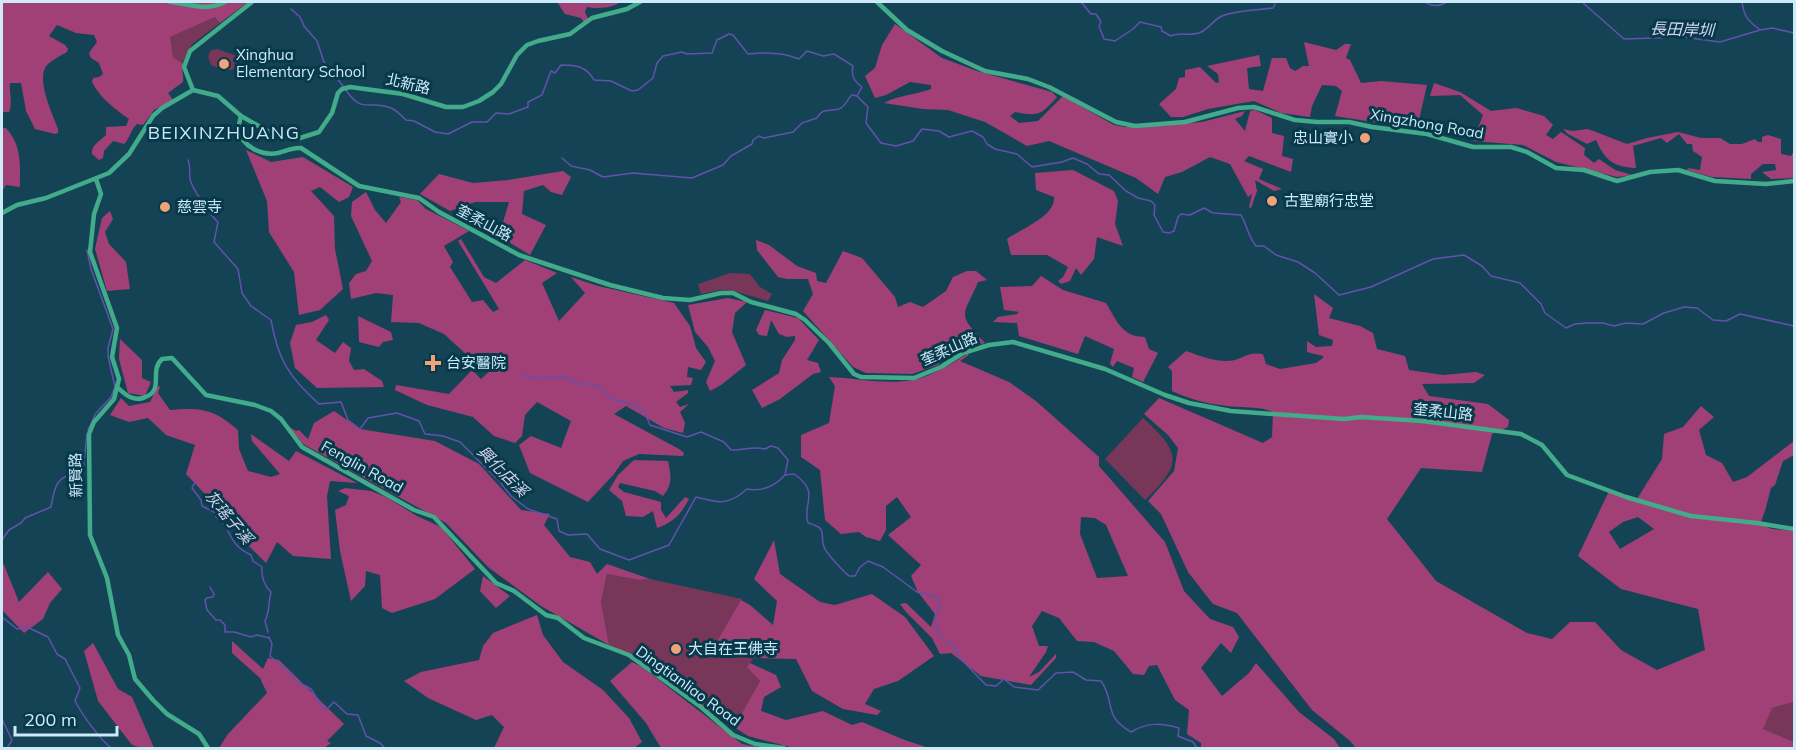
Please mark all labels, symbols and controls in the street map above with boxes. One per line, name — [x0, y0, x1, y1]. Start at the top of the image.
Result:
water label: 長田岸圳 — [1650, 18, 1716, 40]
place label: Xinghua Elementary School — [236, 45, 365, 81]
marker: Xinghua Elementary School — [217, 57, 231, 71]
street label: 北新路 — [384, 69, 432, 98]
street label: Xingzhong Road — [1369, 104, 1485, 143]
district label: BEIXINZHUANG — [148, 121, 300, 144]
place label: 忠山實小 — [1293, 128, 1353, 147]
marker: 忠山實小 — [1358, 131, 1372, 145]
place label: 古聖廟行忠堂 — [1284, 191, 1374, 210]
marker: 古聖廟行忠堂 — [1265, 194, 1279, 208]
place label: 慈雲寺 — [177, 197, 222, 216]
marker: 慈雲寺 — [158, 200, 172, 214]
street label: 奎柔山路 — [453, 200, 515, 245]
street label: 奎柔山路 — [918, 328, 980, 369]
place label: 台安醫院 — [446, 353, 506, 372]
marker: 台安醫院 — [424, 354, 442, 372]
street label: 奎柔山路 — [1412, 399, 1474, 424]
street label: Fenglin Road — [318, 436, 407, 497]
water label: 興化店溪 — [473, 441, 534, 502]
street label: 新賢路 — [66, 452, 85, 498]
water label: 灰瑤子溪 — [201, 486, 259, 549]
place label: 大自在王佛寺 — [688, 639, 778, 658]
street label: Dingtianliao Road — [632, 641, 744, 730]
marker: 大自在王佛寺 — [669, 642, 683, 656]
scale bar — [15, 699, 117, 737]
text: 200 m — [24, 708, 77, 731]

